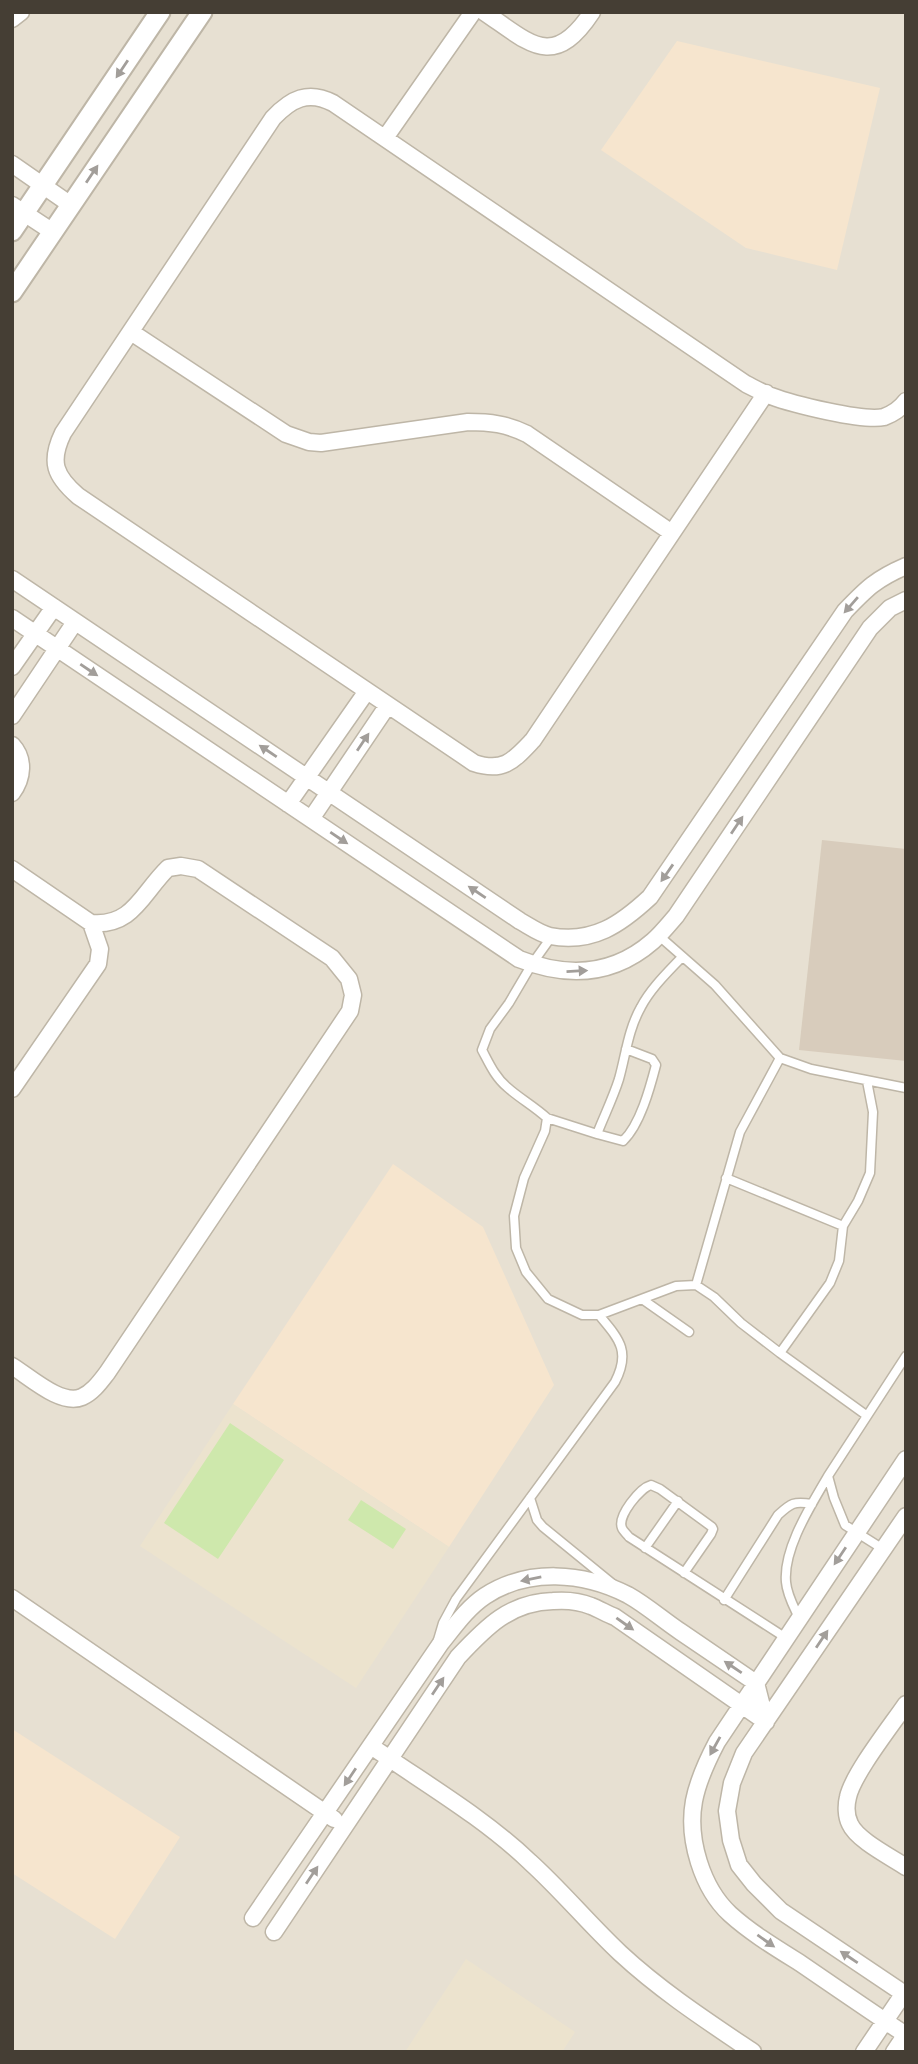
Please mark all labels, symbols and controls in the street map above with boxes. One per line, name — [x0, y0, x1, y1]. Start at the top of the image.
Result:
one-way arrow — [115, 60, 129, 78]
one-way arrow — [85, 165, 98, 184]
one-way arrow — [844, 597, 859, 614]
one-way arrow — [80, 663, 98, 677]
one-way arrow — [356, 733, 370, 751]
one-way arrow — [258, 745, 277, 758]
one-way arrow — [730, 816, 744, 834]
one-way arrow — [330, 831, 348, 845]
one-way arrow — [660, 864, 674, 882]
one-way arrow — [468, 885, 486, 899]
one-way arrow — [566, 965, 588, 976]
one-way arrow — [834, 1546, 847, 1566]
one-way arrow — [520, 1573, 542, 1584]
one-way arrow — [616, 1617, 634, 1631]
one-way arrow — [815, 1630, 829, 1648]
one-way arrow — [724, 1660, 742, 1674]
one-way arrow — [432, 1676, 445, 1696]
one-way arrow — [709, 1736, 721, 1756]
one-way arrow — [343, 1767, 356, 1787]
one-way arrow — [305, 1866, 319, 1884]
one-way arrow — [757, 1934, 775, 1948]
one-way arrow — [840, 1950, 858, 1964]

